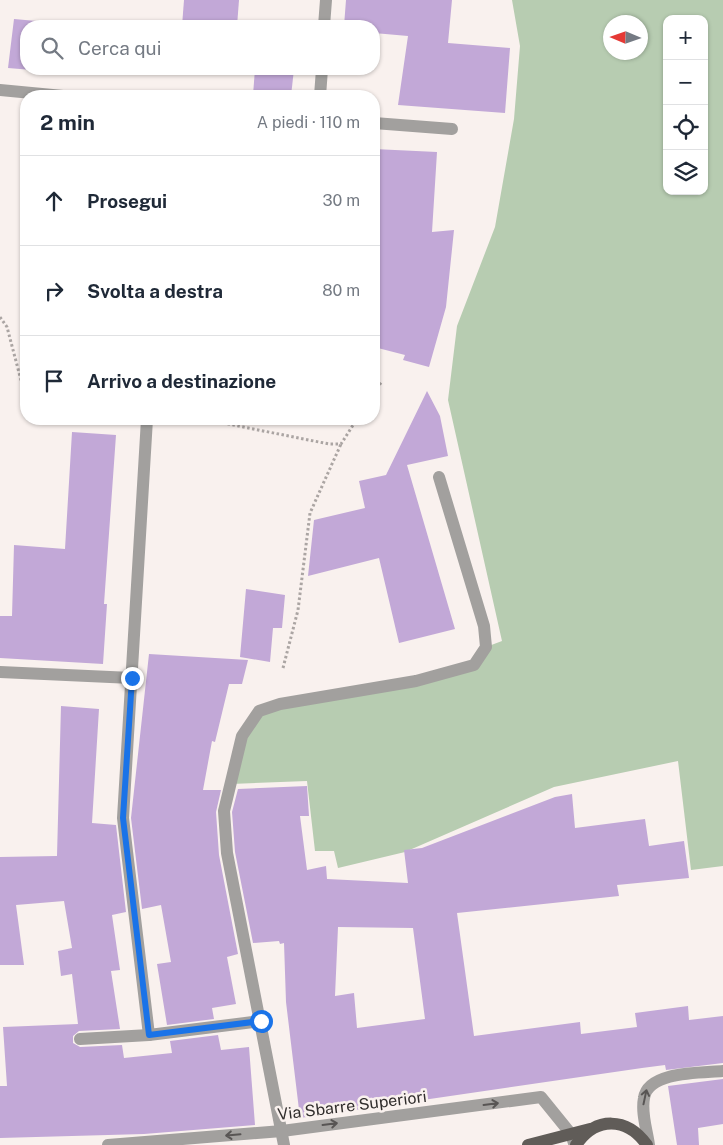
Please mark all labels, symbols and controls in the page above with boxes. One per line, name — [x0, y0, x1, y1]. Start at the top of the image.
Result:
north arrow — [603, 15, 648, 60]
map controls — [663, 15, 708, 195]
button: + — [663, 15, 708, 60]
search box — [20, 20, 380, 75]
icon: search — [38, 34, 66, 62]
text: Cerca qui — [78, 37, 161, 59]
button: − — [663, 60, 708, 105]
button: locate — [663, 105, 708, 150]
text: 2 min — [40, 110, 95, 135]
text: A piedi · 110 m — [257, 113, 360, 132]
button: layers — [663, 150, 708, 195]
icon: ahead — [40, 187, 68, 215]
text: Prosegui — [87, 190, 167, 212]
text: 30 m — [323, 191, 360, 210]
icon: right — [40, 277, 68, 305]
text: Svolta a destra — [87, 280, 223, 302]
text: 80 m — [322, 281, 360, 300]
icon: arrive — [40, 367, 68, 395]
text: Arrivo a destinazione — [87, 370, 276, 392]
route end — [121, 667, 144, 690]
route start — [250, 1010, 273, 1033]
street label: Via Sbarre Superiori — [277, 1087, 428, 1124]
one-way arrow — [641, 1089, 650, 1105]
one-way arrow — [483, 1098, 499, 1108]
one-way arrow — [322, 1119, 338, 1129]
one-way arrow — [226, 1130, 242, 1140]

